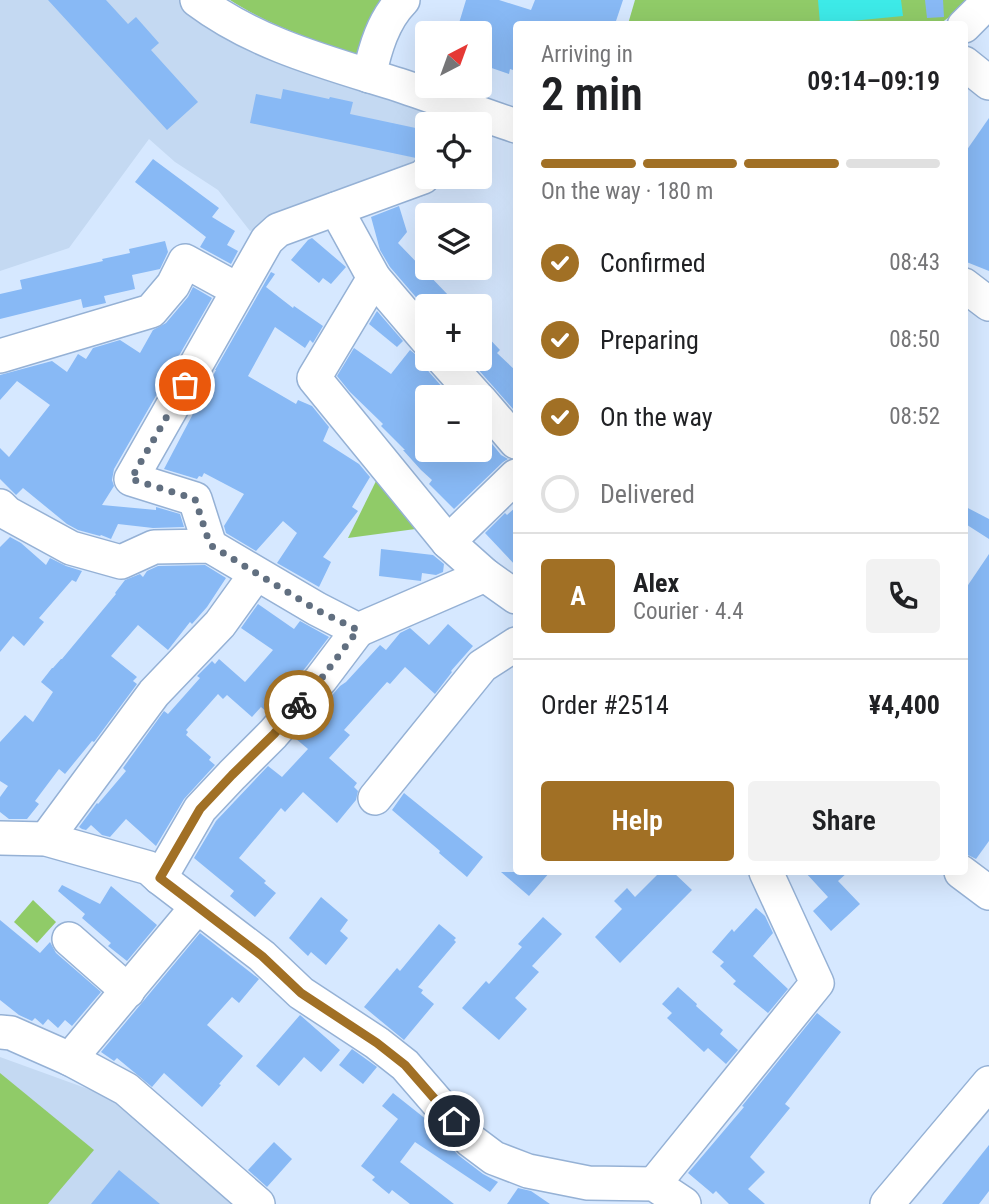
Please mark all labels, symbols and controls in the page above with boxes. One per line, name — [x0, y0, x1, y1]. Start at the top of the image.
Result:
north arrow — [415, 21, 492, 98]
map controls — [415, 21, 492, 462]
text: Arriving in — [541, 41, 633, 68]
text: 09:14–09:19 — [807, 66, 940, 96]
text: 2 min — [541, 67, 643, 121]
button: locate — [415, 112, 492, 189]
text: On the way · 180 m — [541, 178, 713, 205]
button: layers — [415, 203, 492, 280]
icon: check — [541, 244, 579, 282]
text: Confirmed — [600, 248, 706, 278]
text: 08:43 — [889, 249, 940, 276]
button: + — [415, 294, 492, 371]
icon: check — [541, 321, 579, 359]
text: Preparing — [600, 325, 699, 355]
text: 08:50 — [889, 326, 940, 353]
pin — [155, 355, 215, 415]
icon: bag — [166, 366, 204, 404]
button: − — [415, 385, 492, 462]
icon: check — [541, 398, 579, 436]
text: On the way — [600, 402, 713, 432]
text: 08:52 — [889, 403, 940, 430]
text: Delivered — [600, 479, 695, 509]
button: phone — [866, 559, 940, 633]
text: Alex — [633, 568, 679, 598]
text: A — [570, 581, 586, 611]
text: Courier · 4.4 — [633, 598, 744, 625]
courier — [264, 670, 334, 740]
icon: bike — [280, 686, 318, 724]
text: Order #2514 — [541, 690, 669, 720]
text: ¥4,400 — [869, 690, 940, 720]
button: Help — [541, 781, 734, 861]
button: Share — [748, 781, 940, 861]
pin — [424, 1091, 484, 1151]
icon: home — [435, 1102, 473, 1140]

